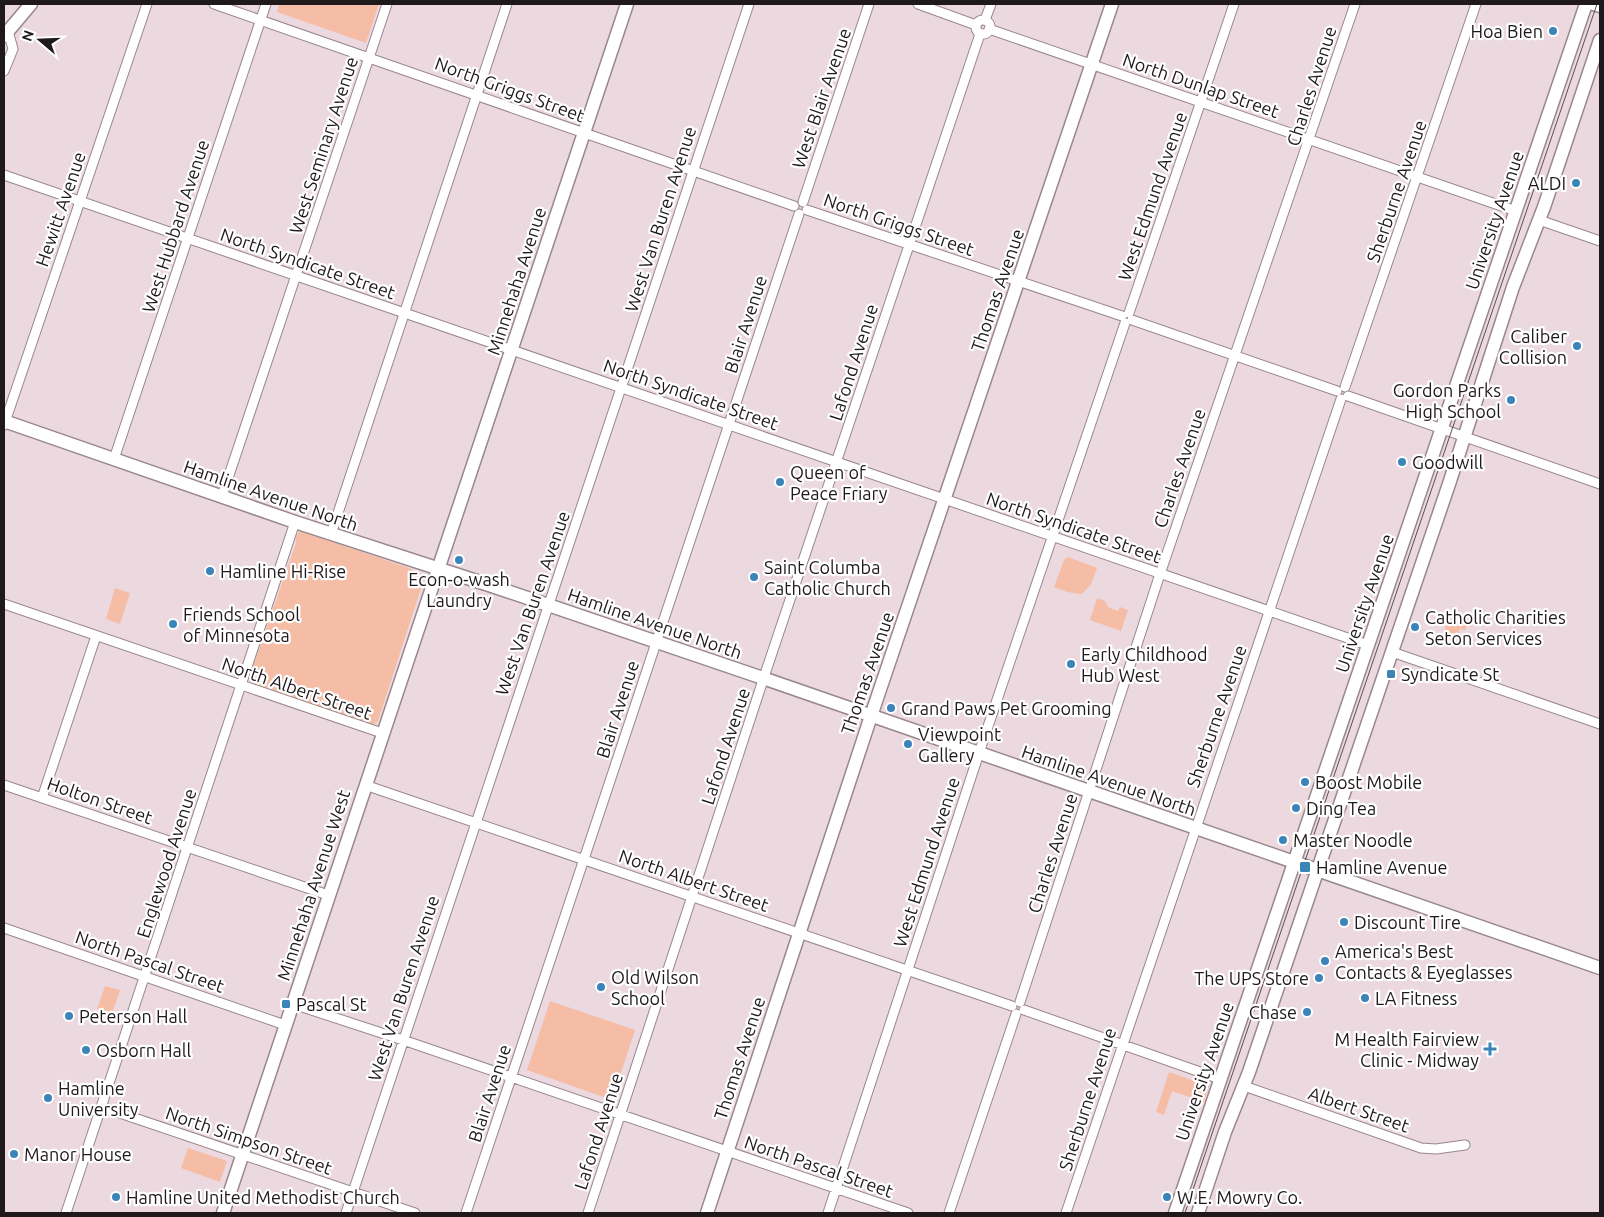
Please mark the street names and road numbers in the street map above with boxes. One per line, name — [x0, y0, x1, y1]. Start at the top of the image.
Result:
street label: Charles Avenue — [1282, 24, 1340, 148]
street label: West Blair Avenue — [788, 25, 854, 171]
street label: North Dunlap Street — [1120, 49, 1282, 121]
street label: North Griggs Street — [432, 53, 588, 125]
street label: West Seminary Avenue — [285, 54, 361, 236]
street label: West Edmund Avenue — [1114, 109, 1190, 283]
street label: Sherburne Avenue — [1362, 117, 1430, 265]
street label: West Van Buren Avenue — [621, 124, 699, 314]
street label: West Hubbard Avenue — [138, 137, 212, 315]
street label: University Avenue — [1461, 148, 1527, 292]
street label: Hewitt Avenue — [31, 149, 89, 269]
street label: North Griggs Street — [821, 189, 977, 259]
street label: Minnehaha Avenue — [483, 205, 549, 357]
street label: North Syndicate Street — [218, 224, 398, 302]
street label: Thomas Avenue — [967, 226, 1027, 354]
street label: Blair Avenue — [720, 273, 770, 375]
street label: Lafond Avenue — [825, 301, 881, 423]
street label: North Syndicate Street — [601, 355, 781, 433]
street label: Charles Avenue — [1149, 406, 1209, 530]
street label: Hamline Avenue North — [181, 456, 361, 534]
street label: North Syndicate Street — [984, 488, 1164, 566]
street label: West Van Buren Avenue — [491, 508, 573, 698]
street label: University Avenue — [1331, 531, 1397, 675]
street label: Hamline Avenue North — [565, 584, 745, 662]
street label: Thomas Avenue — [837, 609, 897, 737]
street label: Sherburne Avenue — [1182, 642, 1250, 790]
street label: North Albert Street — [220, 653, 374, 723]
street label: Blair Avenue — [592, 658, 642, 760]
street label: Lafond Avenue — [697, 685, 753, 807]
street label: Hamline Avenue North — [1019, 741, 1199, 819]
street label: Holton Street — [45, 773, 155, 827]
street label: West Edmund Avenue — [889, 775, 963, 949]
street label: Englewood Avenue — [132, 786, 200, 940]
street label: Minnehaha Avenue West — [273, 787, 353, 983]
street label: Charles Avenue — [1023, 791, 1081, 915]
street label: North Albert Street — [617, 845, 771, 915]
street label: West Van Buren Avenue — [364, 893, 442, 1083]
street label: North Pascal Street — [73, 926, 227, 996]
street label: Thomas Avenue — [710, 994, 768, 1122]
street label: University Avenue — [1171, 999, 1237, 1143]
street label: Sherburne Avenue — [1054, 1025, 1120, 1173]
street label: Blair Avenue — [464, 1042, 514, 1144]
street label: Lafond Avenue — [570, 1070, 626, 1192]
street label: Albert Street — [1306, 1082, 1412, 1136]
street label: North Simpson Street — [163, 1102, 335, 1178]
street label: North Pascal Street — [742, 1131, 896, 1201]

